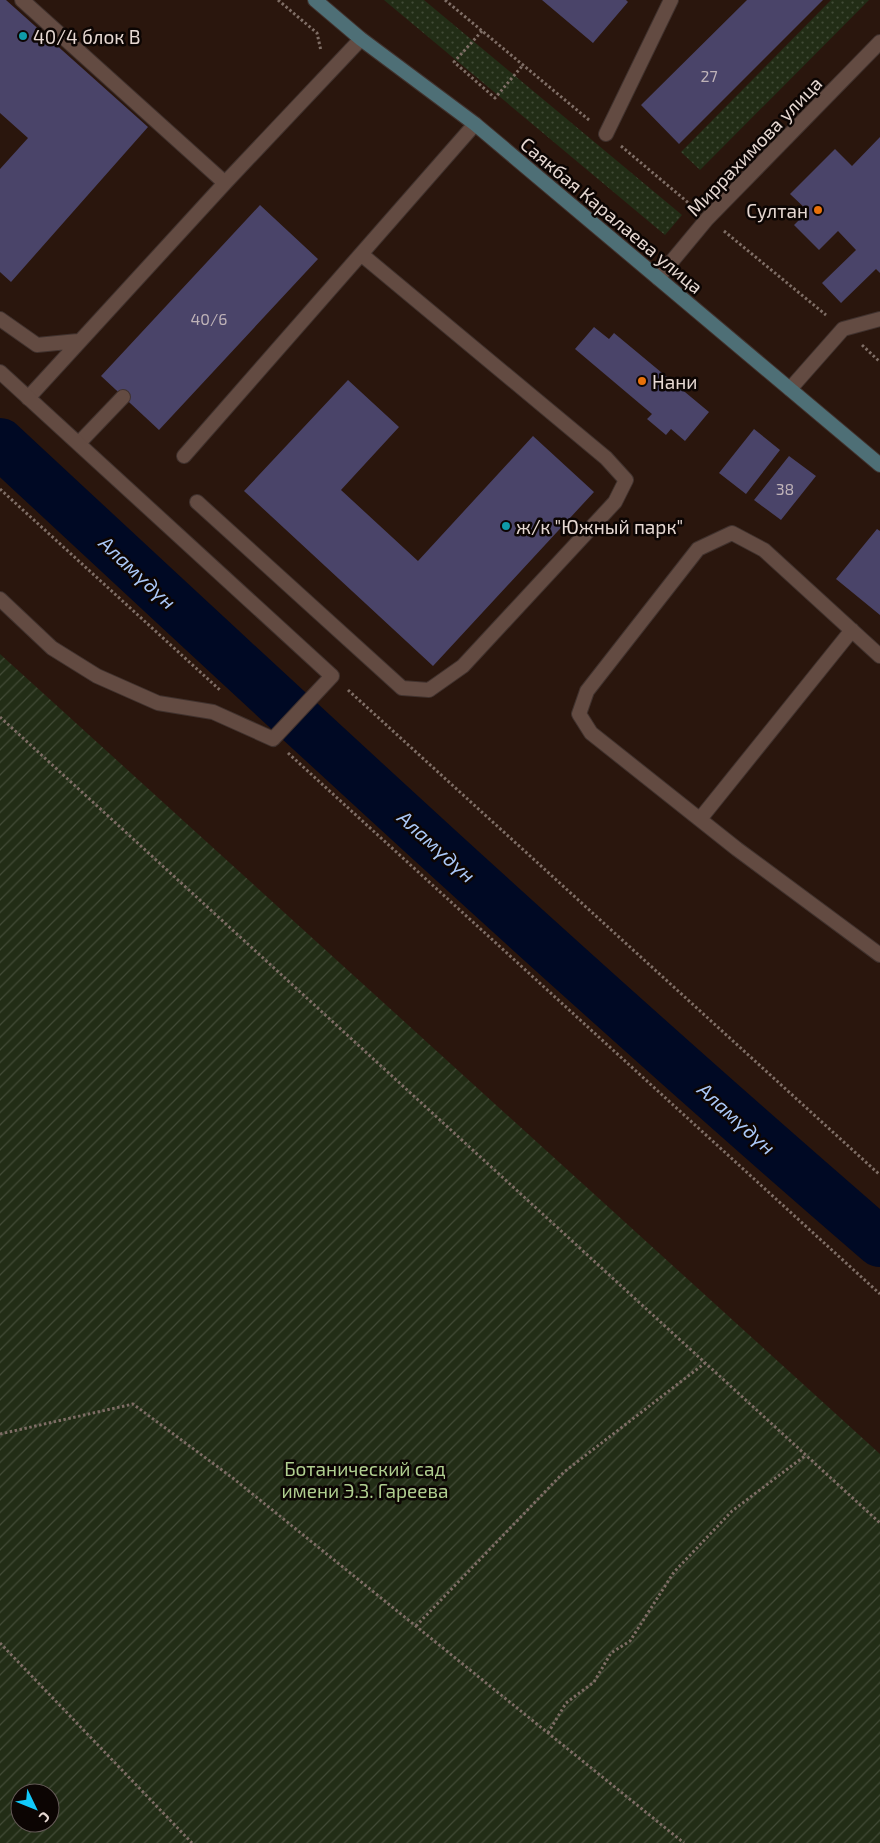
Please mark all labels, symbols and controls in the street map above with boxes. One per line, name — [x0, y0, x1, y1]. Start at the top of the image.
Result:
place label: 40/4 блок В — [33, 25, 141, 48]
marker: 40/4 блок В — [17, 30, 29, 42]
house number: 27 — [700, 66, 718, 85]
street label: Миррахимова улица — [681, 71, 827, 221]
street label: Саякбая Каралаева улица — [515, 132, 708, 299]
place label: Султан — [746, 199, 808, 223]
marker: Султан — [812, 204, 824, 216]
house number: 40/6 — [191, 309, 227, 328]
place label: Нани — [652, 370, 697, 393]
marker: Нани — [636, 375, 648, 387]
house number: 38 — [776, 479, 794, 498]
place label: ж/к "Южный парк" — [516, 515, 683, 538]
marker: ж/к "Южный парк" — [500, 520, 512, 532]
water label: Аламүдүн — [94, 530, 181, 614]
water label: Аламүдүн — [393, 804, 481, 887]
water label: Аламүдүн — [693, 1076, 781, 1159]
park label: Ботанический сад имени Э.З. Гареева — [281, 1457, 449, 1502]
north arrow — [10, 1783, 60, 1833]
text: С — [36, 1808, 54, 1826]

